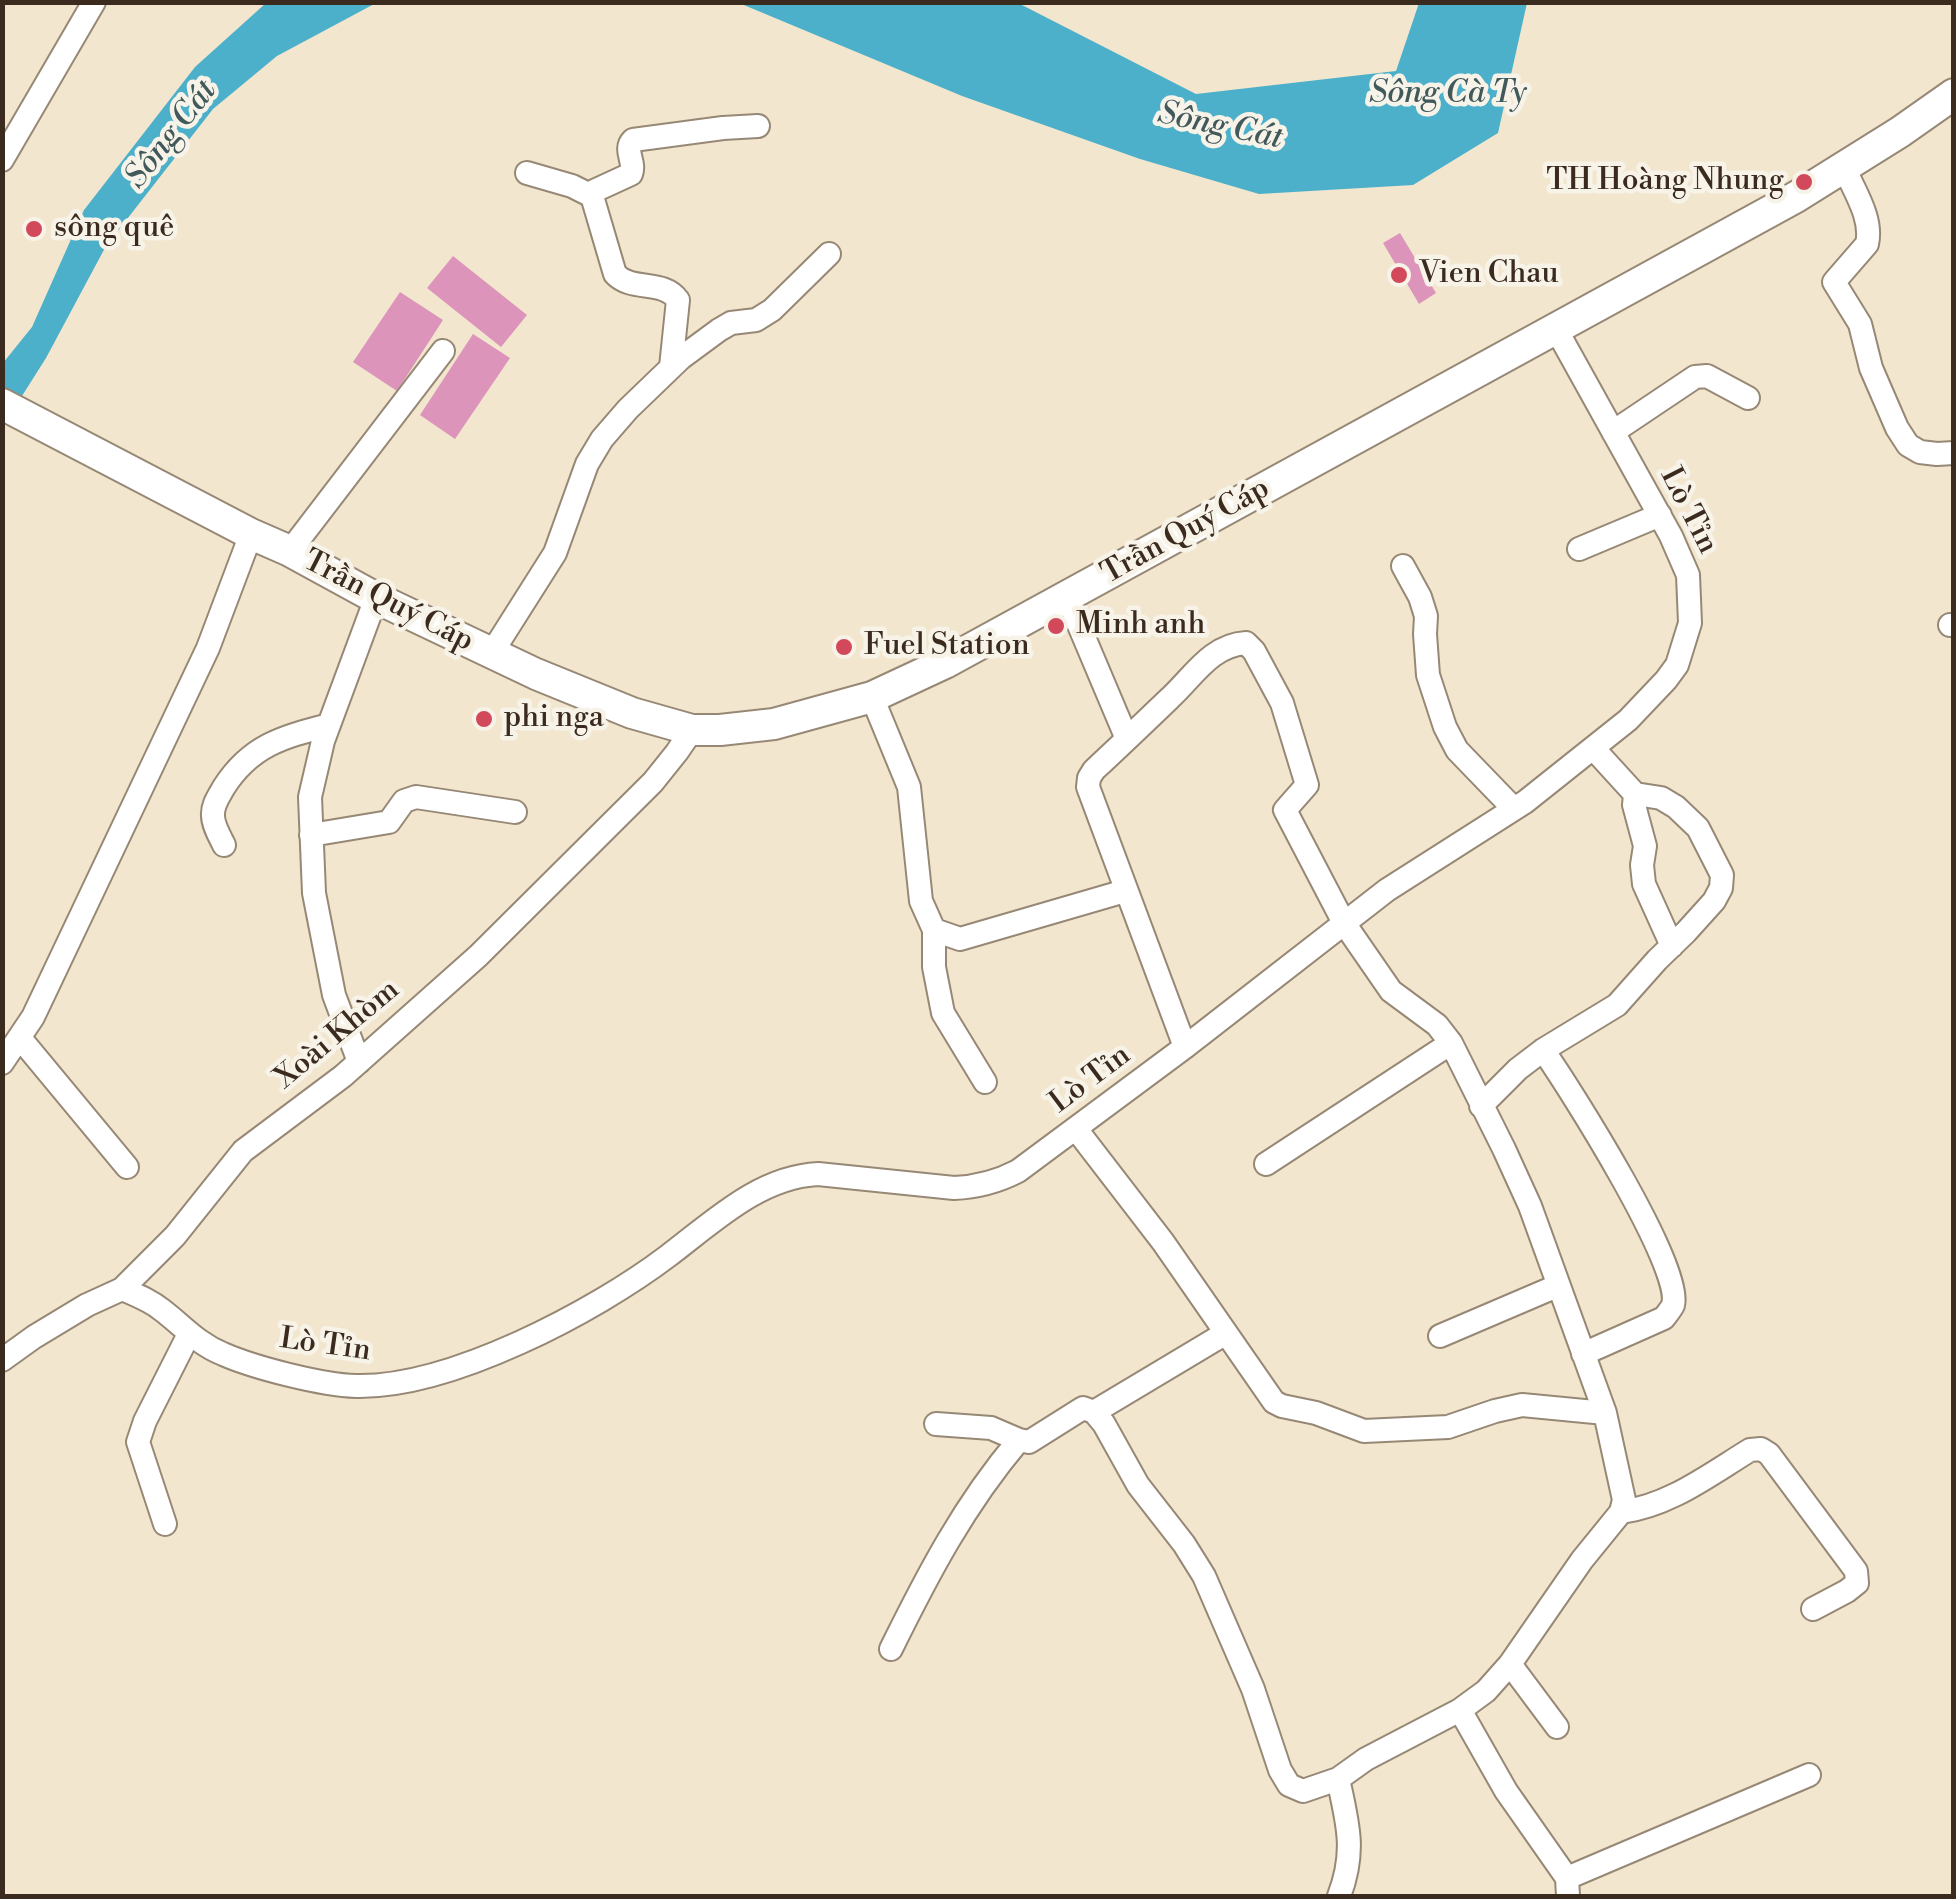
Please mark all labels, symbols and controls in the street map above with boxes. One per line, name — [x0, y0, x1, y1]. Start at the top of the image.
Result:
water label: Sông Cát — [118, 73, 226, 197]
water label: Sông Cà Ty — [1369, 75, 1527, 113]
water label: Sông Cát — [1154, 95, 1286, 159]
place label: TH Hoàng Nhung — [1546, 164, 1784, 200]
marker: TH Hoàng Nhung — [1793, 171, 1815, 193]
place label: sông quê — [54, 211, 174, 247]
marker: sông quê — [23, 218, 45, 240]
place label: Vien Chau — [1419, 257, 1559, 293]
marker: Vien Chau — [1388, 264, 1410, 286]
street label: Lò Tỉn — [1651, 462, 1725, 560]
street label: Trần Quý Cáp — [1096, 471, 1276, 593]
street label: Trần Quý Cáp — [297, 544, 479, 660]
place label: Minh anh — [1076, 608, 1205, 644]
marker: Minh anh — [1045, 615, 1067, 637]
place label: Fuel Station — [864, 629, 1030, 665]
marker: Fuel Station — [833, 636, 855, 658]
place label: phi nga — [504, 701, 604, 737]
marker: phi nga — [473, 708, 495, 730]
street label: Xoài Khòm — [269, 973, 407, 1097]
street label: Lò Tỉn — [1044, 1038, 1138, 1122]
street label: Lò Tỉn — [277, 1322, 373, 1370]

